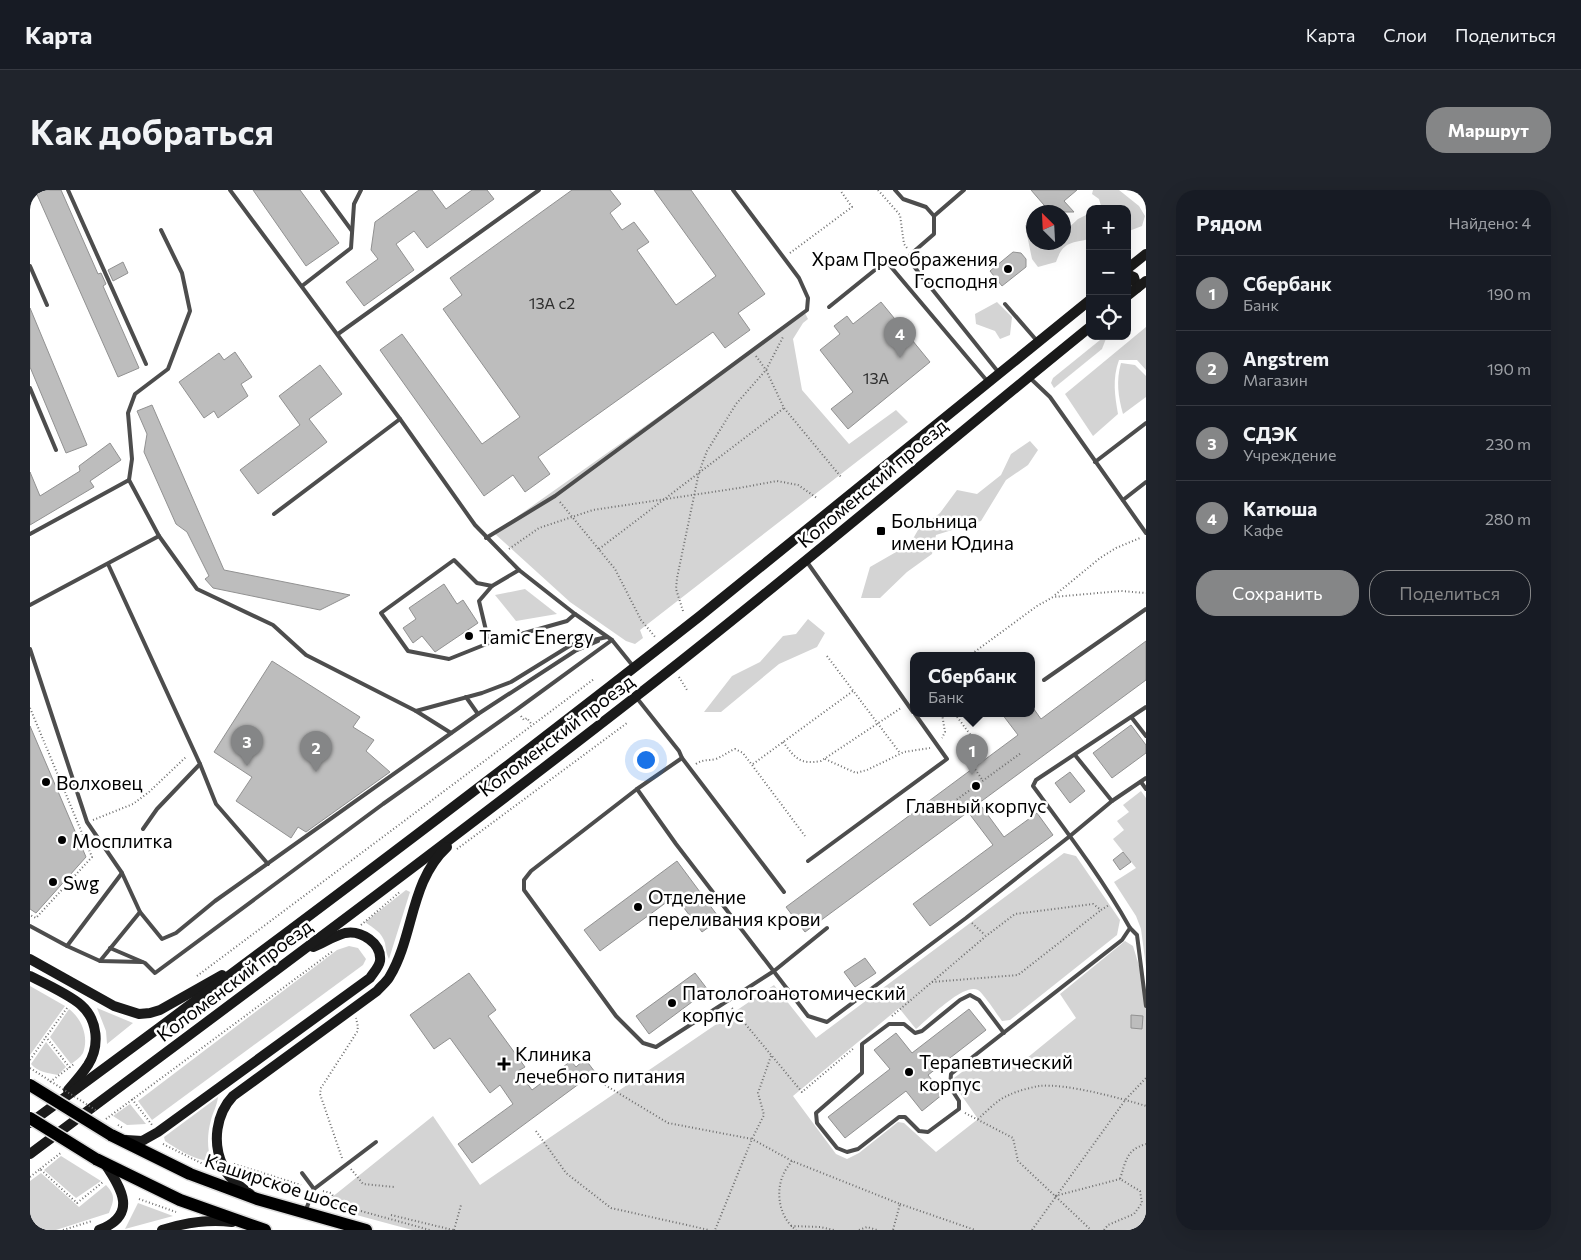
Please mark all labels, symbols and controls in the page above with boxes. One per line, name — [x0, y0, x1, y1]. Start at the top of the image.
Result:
text: Карта — [25, 20, 92, 49]
text: Карта — [1306, 24, 1355, 46]
text: Слои — [1383, 24, 1427, 46]
text: Поделиться — [1455, 24, 1556, 46]
button: Маршрут — [1426, 107, 1551, 153]
text: Как добраться — [30, 109, 274, 152]
north arrow — [1026, 205, 1071, 250]
map controls — [1086, 205, 1131, 340]
button: + — [1086, 205, 1131, 250]
text: Рядом — [1196, 210, 1262, 235]
text: Найдено: 4 — [1449, 213, 1531, 232]
place label: Храм Преображения Господня — [811, 247, 998, 292]
button: − — [1086, 250, 1131, 295]
marker: Храм Преображения Господня — [1002, 263, 1014, 275]
text: Сбербанк — [1243, 272, 1332, 295]
text: 1 — [1208, 284, 1216, 303]
text: 190 m — [1487, 284, 1531, 303]
house number: 13А с2 — [529, 293, 575, 312]
button: locate — [1086, 295, 1131, 340]
text: Банк — [1243, 295, 1279, 314]
pin: 4 — [884, 317, 916, 358]
text: Angstrem — [1243, 347, 1329, 370]
text: 2 — [1207, 359, 1217, 378]
text: 190 m — [1487, 359, 1531, 378]
house number: 13А — [863, 368, 889, 387]
text: Магазин — [1243, 370, 1308, 389]
street label: Коломенский проезд — [792, 414, 952, 552]
text: СДЭК — [1243, 422, 1298, 445]
text: 3 — [1207, 434, 1217, 453]
text: 230 m — [1486, 434, 1531, 453]
text: Учреждение — [1243, 445, 1336, 464]
text: Катюша — [1243, 497, 1317, 520]
place label: Больница имени Юдина — [891, 509, 1014, 554]
text: 4 — [1207, 509, 1217, 528]
text: 280 m — [1485, 509, 1531, 528]
text: Кафе — [1243, 520, 1283, 539]
marker: Больница имени Юдина — [875, 525, 887, 537]
button: Сохранить — [1196, 570, 1359, 616]
button: Поделиться — [1369, 570, 1531, 616]
place label: Tamic Energy — [479, 625, 594, 648]
marker: Tamic Energy — [463, 630, 475, 642]
popup — [910, 652, 1035, 717]
text: Сбербанк — [928, 664, 1017, 687]
street label: Коломенский проезд — [474, 669, 638, 801]
text: Банк — [928, 687, 964, 706]
pin: 3 — [231, 725, 263, 766]
pin: 2 — [300, 731, 332, 772]
pin: 1 — [956, 734, 988, 775]
your location — [633, 747, 659, 773]
place label: Волховец — [56, 771, 143, 794]
marker: Волховец — [40, 776, 52, 788]
marker: Главный корпус — [970, 780, 982, 792]
place label: Главный корпус — [906, 794, 1046, 817]
place label: Мосплитка — [72, 829, 173, 852]
marker: Мосплитка — [56, 834, 68, 846]
place label: Swg — [63, 871, 99, 894]
marker: Swg — [47, 876, 59, 888]
place label: Отделение переливания крови — [648, 885, 821, 930]
marker: Отделение переливания крови — [632, 901, 644, 913]
street label: Коломенский проезд — [152, 914, 316, 1046]
place label: Патологоанотомический корпус — [682, 981, 906, 1026]
marker: Патологоанотомический корпус — [666, 997, 678, 1009]
place label: Клиника лечебного питания — [515, 1042, 685, 1087]
place label: Терапевтический корпус — [919, 1050, 1073, 1095]
marker: Клиника лечебного питания — [497, 1057, 511, 1071]
marker: Терапевтический корпус — [903, 1066, 915, 1078]
street label: Каширское шоссе — [202, 1148, 362, 1220]

